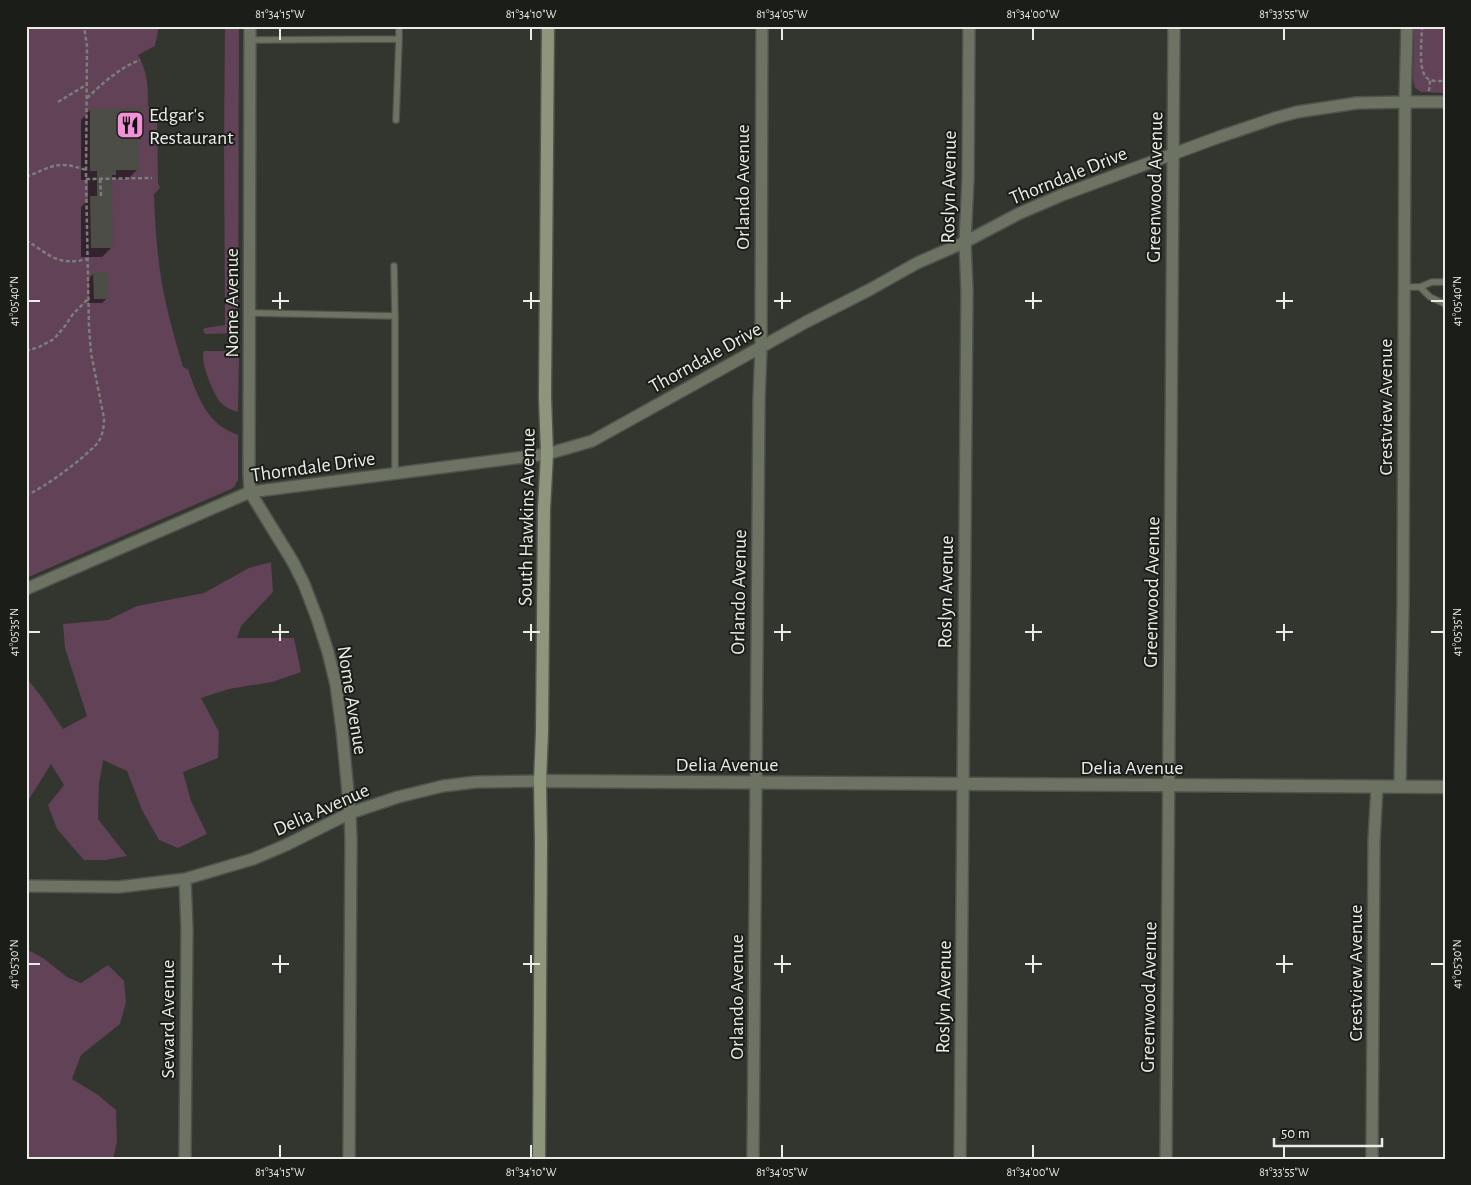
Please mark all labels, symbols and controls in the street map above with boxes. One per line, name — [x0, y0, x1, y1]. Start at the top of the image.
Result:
text: 81°34'15"W — [255, 8, 305, 20]
text: 81°34'10"W — [506, 8, 557, 20]
text: 81°34'05"W — [756, 8, 808, 20]
text: 81°34'00"W — [1007, 8, 1060, 20]
text: 81°33'55"W — [1259, 8, 1309, 20]
place label: Edgar's Restaurant — [149, 105, 234, 148]
restaurant icon: Edgar's Restaurant — [115, 110, 145, 140]
street label: Greenwood Avenue — [1144, 111, 1166, 263]
street label: Orlando Avenue — [733, 124, 753, 250]
street label: Roslyn Avenue — [938, 130, 960, 244]
street label: Thorndale Drive — [1007, 143, 1130, 209]
street label: Nome Avenue — [222, 248, 242, 358]
text: 41°05'40"N — [8, 276, 20, 326]
text: 41°05'40"N — [1451, 276, 1463, 326]
street label: Thorndale Drive — [646, 319, 765, 397]
street label: Crestview Avenue — [1376, 338, 1396, 476]
street label: South Hawkins Avenue — [515, 428, 539, 606]
street label: Thorndale Drive — [250, 448, 376, 486]
street label: Greenwood Avenue — [1141, 516, 1163, 668]
street label: Orlando Avenue — [728, 529, 750, 655]
street label: Roslyn Avenue — [935, 535, 957, 649]
text: 41°05'35"N — [8, 608, 20, 656]
text: 41°05'35"N — [1451, 608, 1463, 656]
street label: Nome Avenue — [334, 644, 370, 756]
street label: Delia Avenue — [676, 755, 778, 775]
street label: Delia Avenue — [1081, 758, 1183, 778]
street label: Delia Avenue — [270, 780, 372, 840]
street label: Crestview Avenue — [1346, 904, 1366, 1042]
street label: Greenwood Avenue — [1138, 921, 1160, 1073]
street label: Orlando Avenue — [727, 934, 747, 1060]
text: 41°05'30"N — [8, 939, 20, 989]
text: 41°05'30"N — [1451, 939, 1463, 989]
street label: Roslyn Avenue — [933, 940, 955, 1054]
street label: Seward Avenue — [158, 960, 178, 1078]
scale bar — [1274, 1115, 1381, 1147]
text: 50 m — [1281, 1126, 1310, 1141]
text: 81°34'15"W — [255, 1166, 305, 1178]
text: 81°34'10"W — [506, 1166, 557, 1178]
text: 81°34'05"W — [756, 1166, 808, 1178]
text: 81°34'00"W — [1007, 1166, 1060, 1178]
text: 81°33'55"W — [1259, 1166, 1309, 1178]

